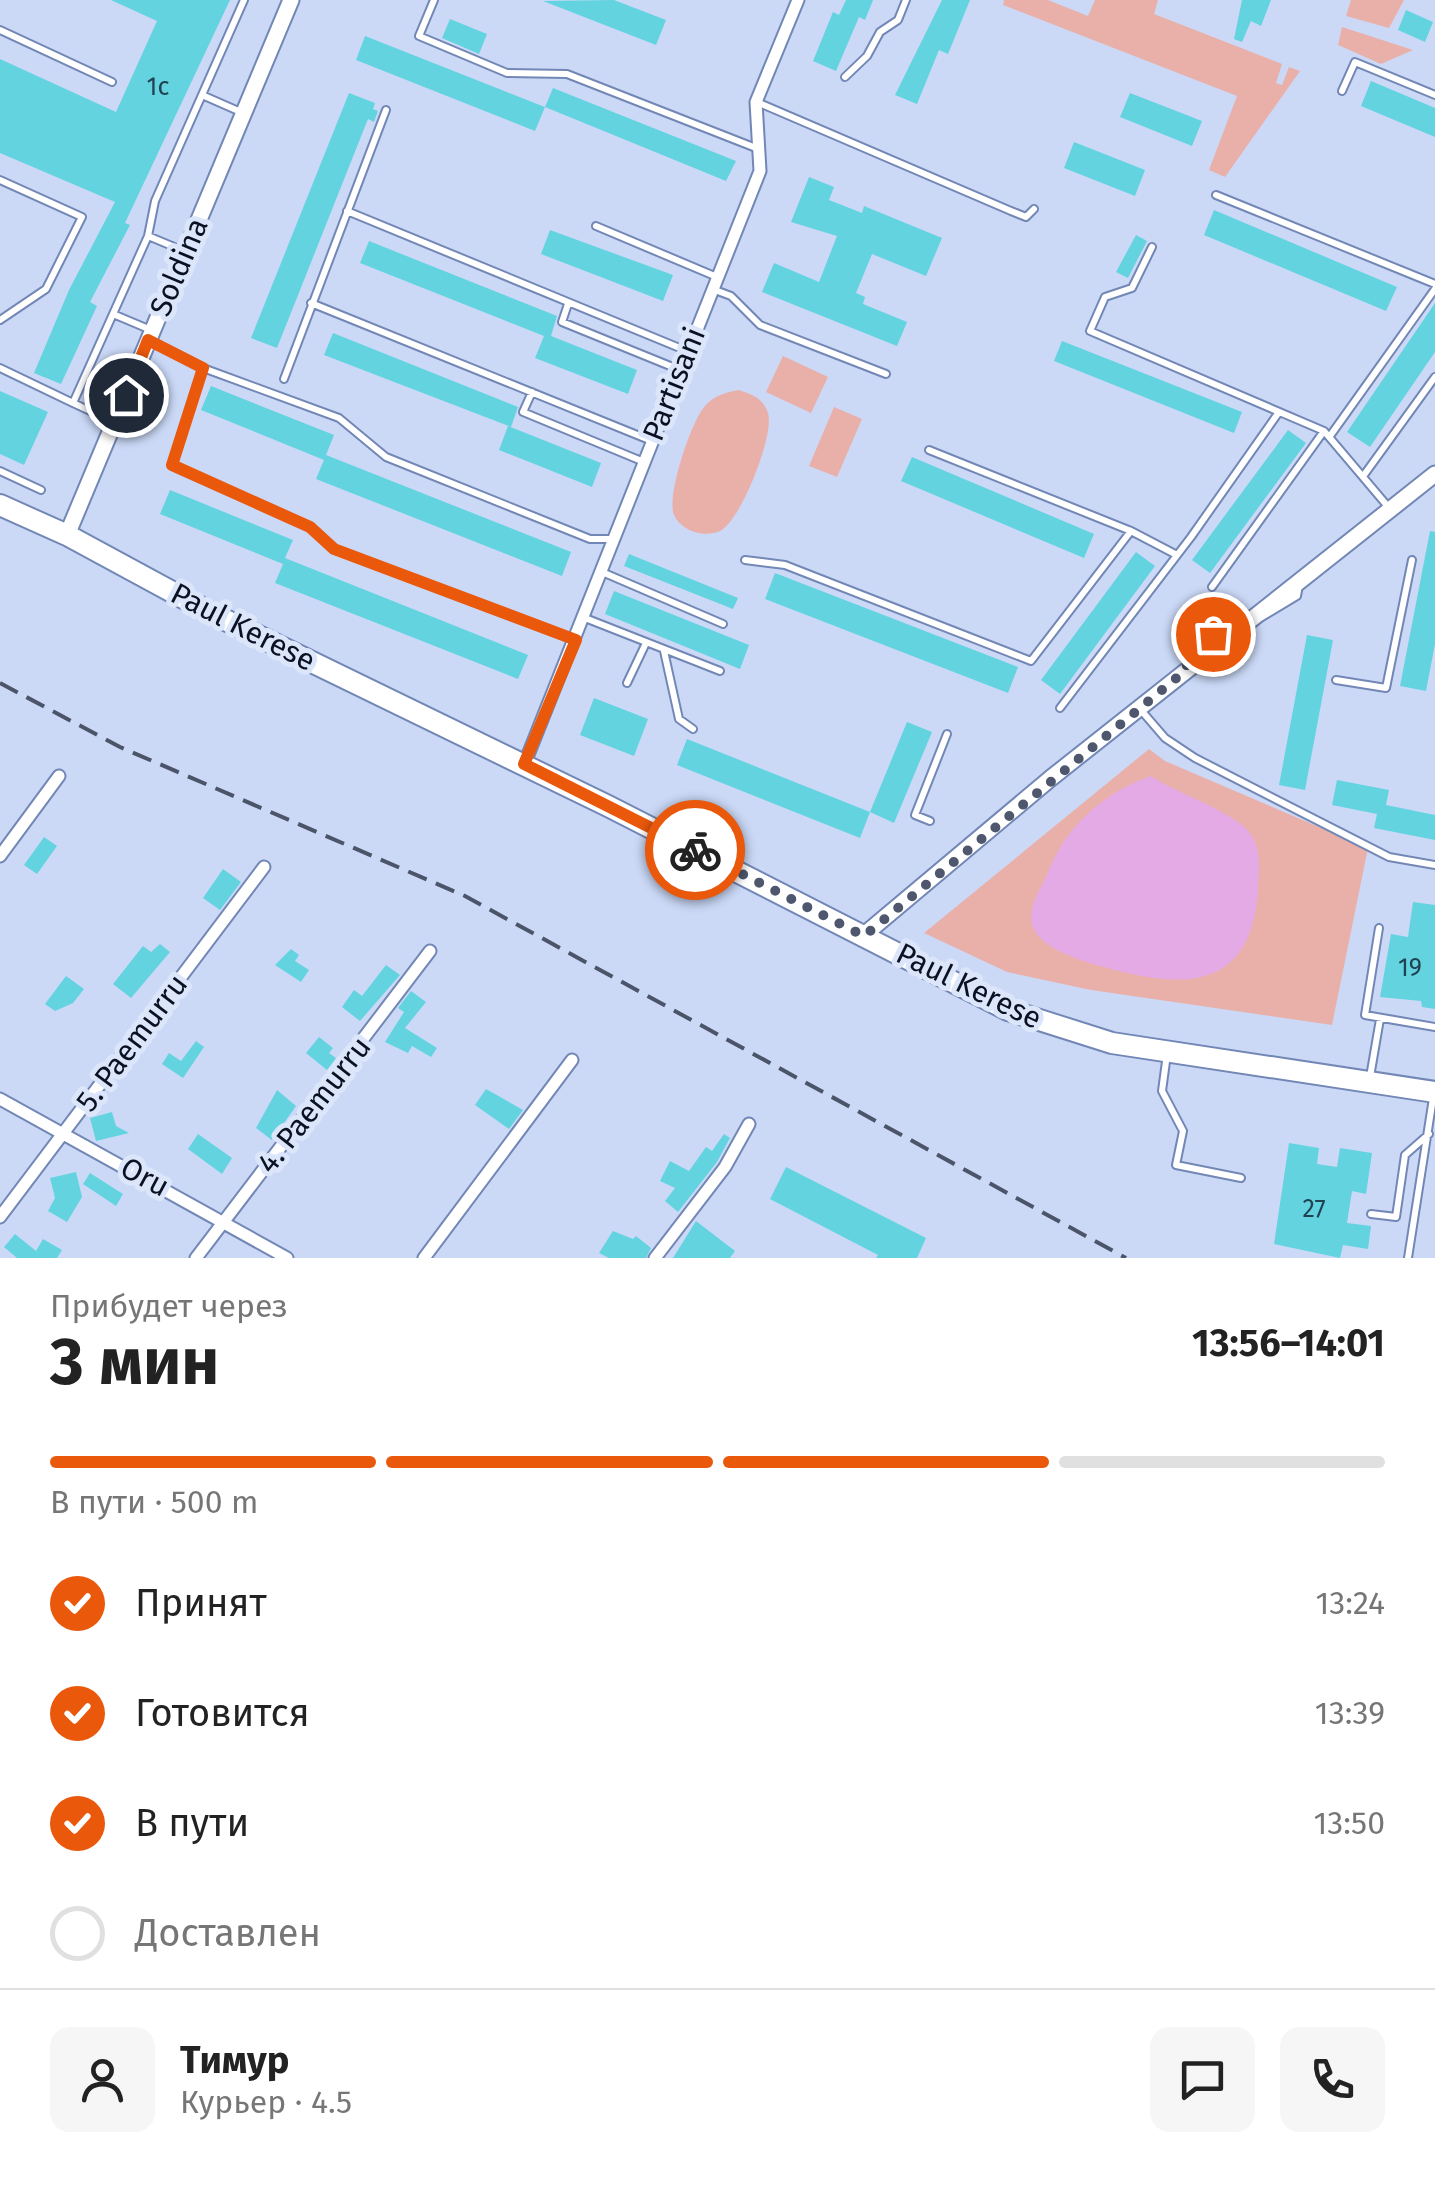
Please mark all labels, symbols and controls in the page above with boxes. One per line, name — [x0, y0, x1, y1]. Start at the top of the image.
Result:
house number: 1c — [147, 72, 169, 102]
street label: Soldina — [142, 213, 216, 321]
street label: Partisani — [635, 322, 713, 446]
pin — [84, 353, 169, 438]
icon: home — [99, 368, 154, 423]
street label: Paul Kerese — [165, 575, 321, 679]
pin — [1171, 592, 1256, 677]
icon: bag — [1186, 607, 1241, 662]
courier — [645, 800, 745, 900]
icon: bike — [668, 823, 723, 878]
street label: Paul Kerese — [890, 935, 1048, 1037]
house number: 19 — [1398, 953, 1422, 983]
street label: 5. Paemurru — [69, 967, 195, 1119]
street label: 4. Paemurru — [250, 1030, 378, 1180]
street label: Oru — [115, 1149, 175, 1205]
house number: 27 — [1302, 1194, 1326, 1224]
text: Прибудет через — [50, 1287, 288, 1325]
text: 13:56–14:01 — [1192, 1320, 1385, 1366]
text: 3 мин — [50, 1323, 219, 1401]
text: В пути · 500 m — [50, 1483, 258, 1521]
icon: check — [50, 1576, 105, 1631]
text: Принят — [135, 1580, 267, 1626]
text: 13:24 — [1315, 1584, 1385, 1622]
icon: check — [50, 1686, 105, 1741]
text: Готовится — [135, 1690, 310, 1736]
text: 13:39 — [1315, 1694, 1385, 1732]
icon: check — [50, 1796, 105, 1851]
text: В пути — [135, 1800, 249, 1846]
text: 13:50 — [1313, 1804, 1385, 1842]
text: Доставлен — [135, 1910, 321, 1956]
button: person — [50, 2027, 155, 2132]
button: chat — [1150, 2027, 1255, 2132]
button: phone — [1280, 2027, 1385, 2132]
text: Тимур — [180, 2037, 289, 2083]
text: Курьер · 4.5 — [180, 2083, 352, 2121]

